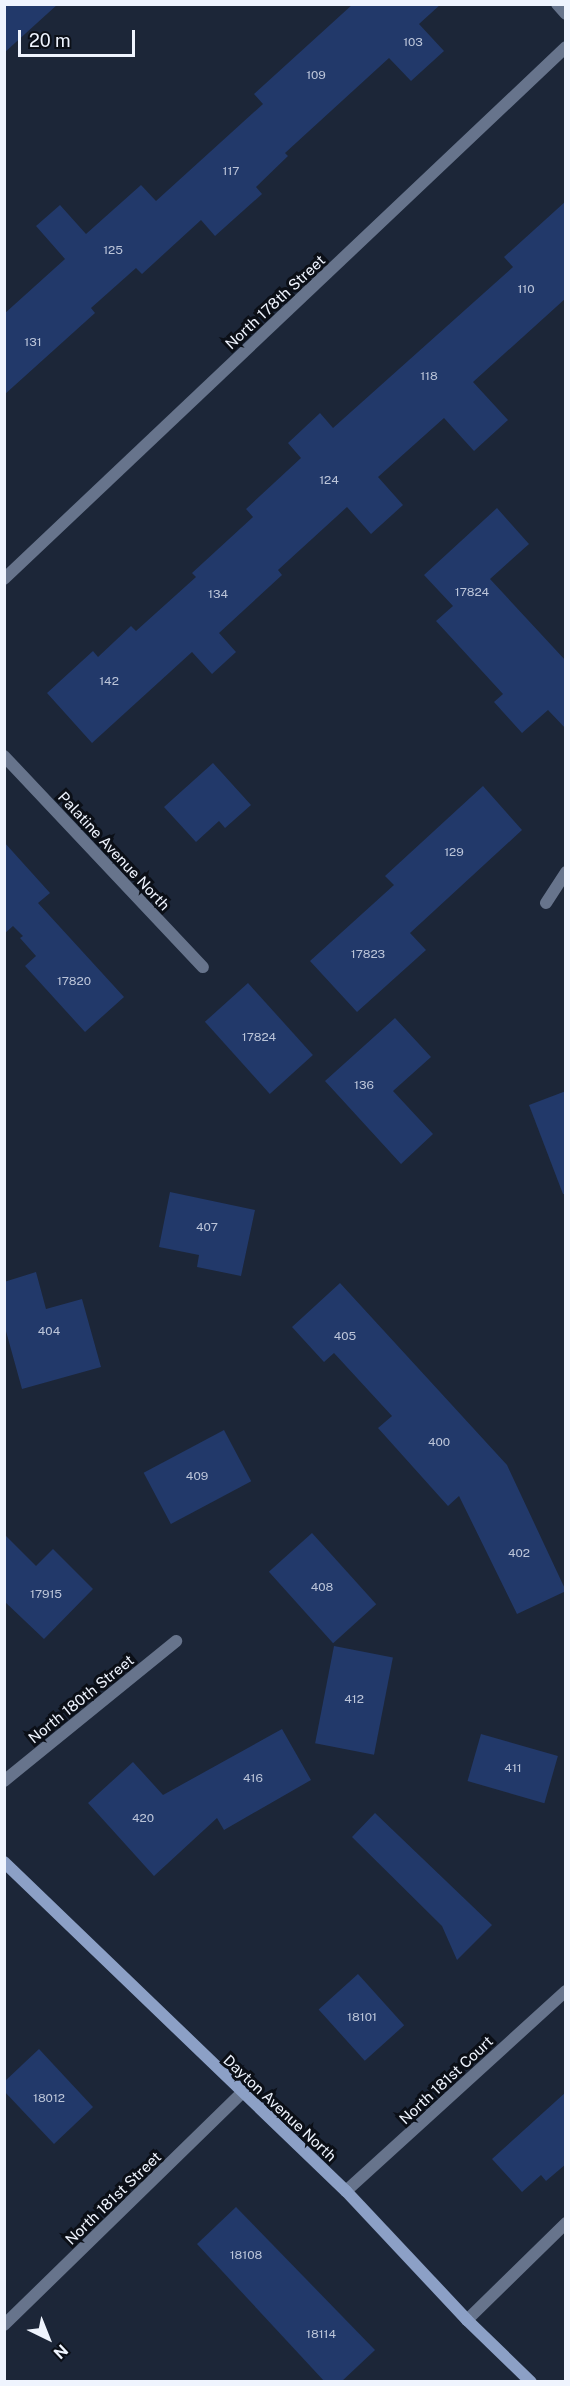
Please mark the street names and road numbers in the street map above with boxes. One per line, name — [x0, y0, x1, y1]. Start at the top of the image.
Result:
street label: North 178th Street — [221, 251, 329, 353]
street label: Palatine Avenue North — [54, 788, 174, 914]
street label: North 180th Street — [25, 1651, 137, 1747]
street label: North 181st Court — [395, 2032, 497, 2128]
street label: Dayton Avenue North — [220, 2051, 340, 2165]
street label: North 181st Street — [61, 2148, 165, 2248]

